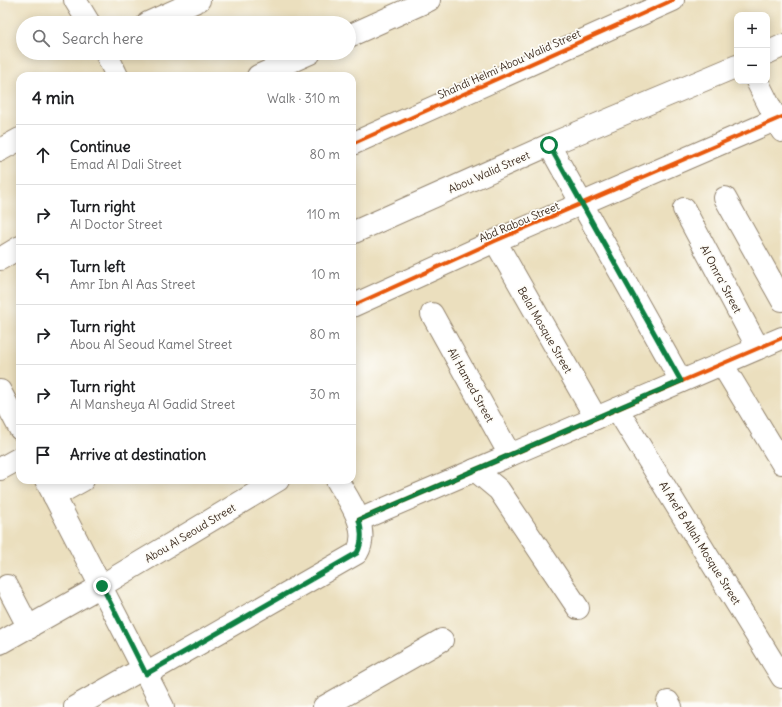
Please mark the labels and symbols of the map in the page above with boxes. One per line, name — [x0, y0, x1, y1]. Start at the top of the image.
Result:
street label: Shahdi Helmi Abou Walid Street — [435, 26, 583, 102]
route start — [540, 136, 558, 154]
street label: Abou Walid Street — [446, 148, 532, 196]
street label: Abd Rabou Street — [477, 199, 562, 245]
street label: Al Omra' Street — [697, 243, 745, 316]
street label: Belal Mosque Street — [515, 284, 576, 376]
street label: Ali Hamed Street — [445, 345, 497, 425]
street label: Al Aref B Allah Mosque Street — [656, 479, 744, 608]
street label: Abou Al Seoud Street — [142, 500, 238, 566]
route end — [93, 577, 111, 595]

